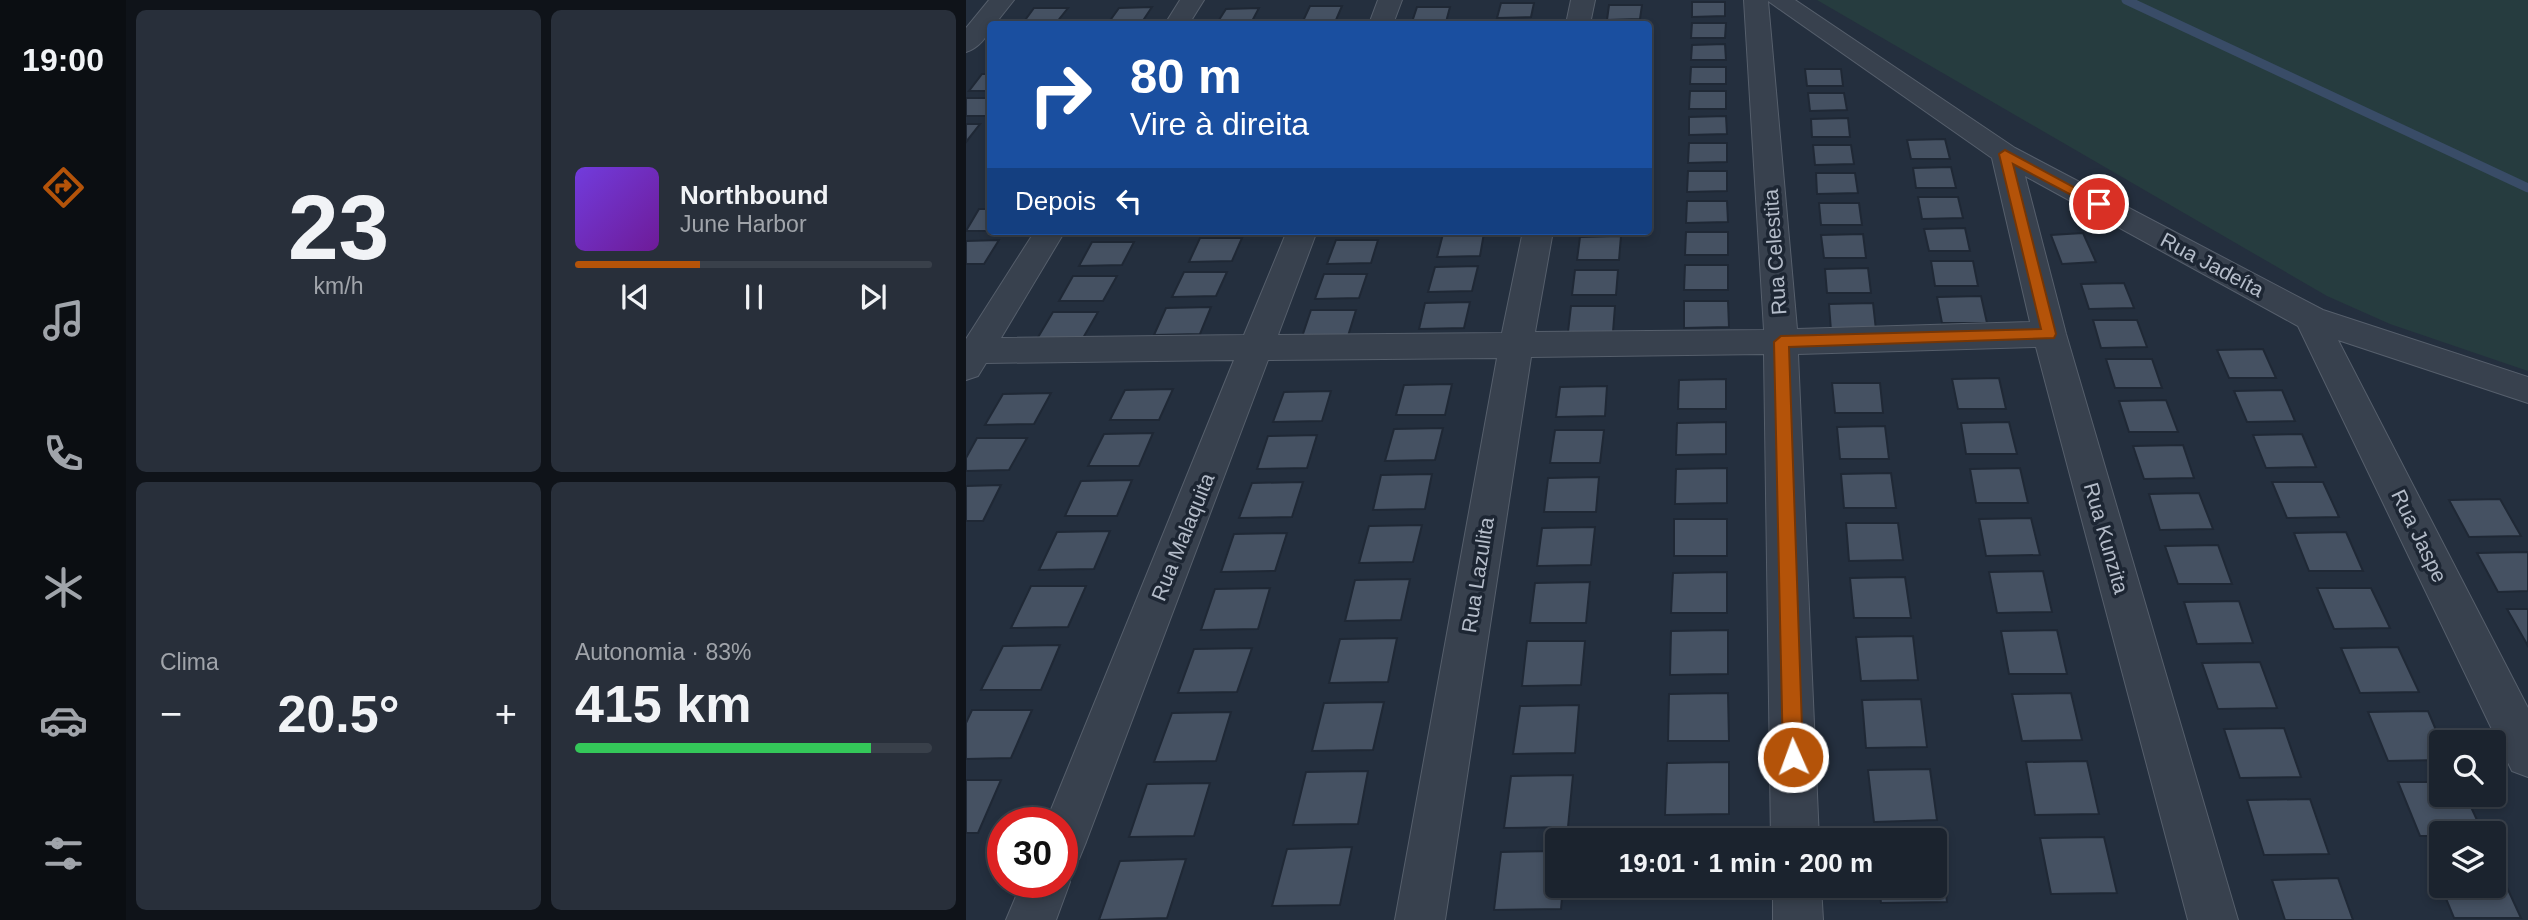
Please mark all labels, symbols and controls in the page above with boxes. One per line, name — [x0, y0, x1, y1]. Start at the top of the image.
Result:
text: 19:00 — [22, 42, 104, 78]
icon: right — [1015, 49, 1106, 140]
text: 80 m — [1130, 49, 1242, 103]
text: Vire à direita — [1130, 106, 1309, 142]
icon: directions — [39, 163, 88, 212]
pin — [2069, 174, 2129, 234]
text: 23 — [288, 177, 389, 278]
text: Northbound — [680, 180, 829, 210]
icon: left — [1110, 182, 1148, 220]
icon: arrive — [2080, 185, 2118, 223]
text: Depois — [1015, 186, 1096, 216]
street label: Rua Celestita — [1759, 188, 1790, 316]
text: June Harbor — [680, 211, 807, 237]
street label: Rua Jadeíta — [2157, 228, 2268, 301]
text: km/h — [314, 273, 363, 299]
icon: previous — [616, 278, 654, 316]
icon: pause — [735, 278, 773, 316]
icon: next — [854, 278, 892, 316]
icon: music — [39, 296, 88, 345]
icon: phone — [39, 429, 88, 478]
street label: Rua Malaquita — [1147, 469, 1219, 604]
street label: Rua Kunzita — [2080, 480, 2133, 596]
street label: Rua Jaspe — [2387, 486, 2452, 586]
street label: Rua Lazulita — [1457, 515, 1498, 634]
icon: climate — [39, 563, 88, 612]
text: Autonomia · 83% — [575, 639, 751, 665]
text: Clima — [160, 649, 219, 675]
text: 415 km — [575, 675, 751, 733]
text: 20.5° — [277, 685, 400, 743]
text: − — [160, 693, 182, 735]
text: + — [495, 693, 517, 735]
icon: car — [39, 696, 88, 745]
position arrow — [1756, 720, 1830, 794]
map controls — [2429, 730, 2506, 898]
button: search — [2429, 730, 2506, 807]
speed limit sign: 30 — [987, 807, 1078, 898]
button: layers — [2429, 821, 2506, 898]
icon: filters — [39, 829, 88, 878]
text: 19:01 · 1 min · 200 m — [1619, 848, 1873, 878]

